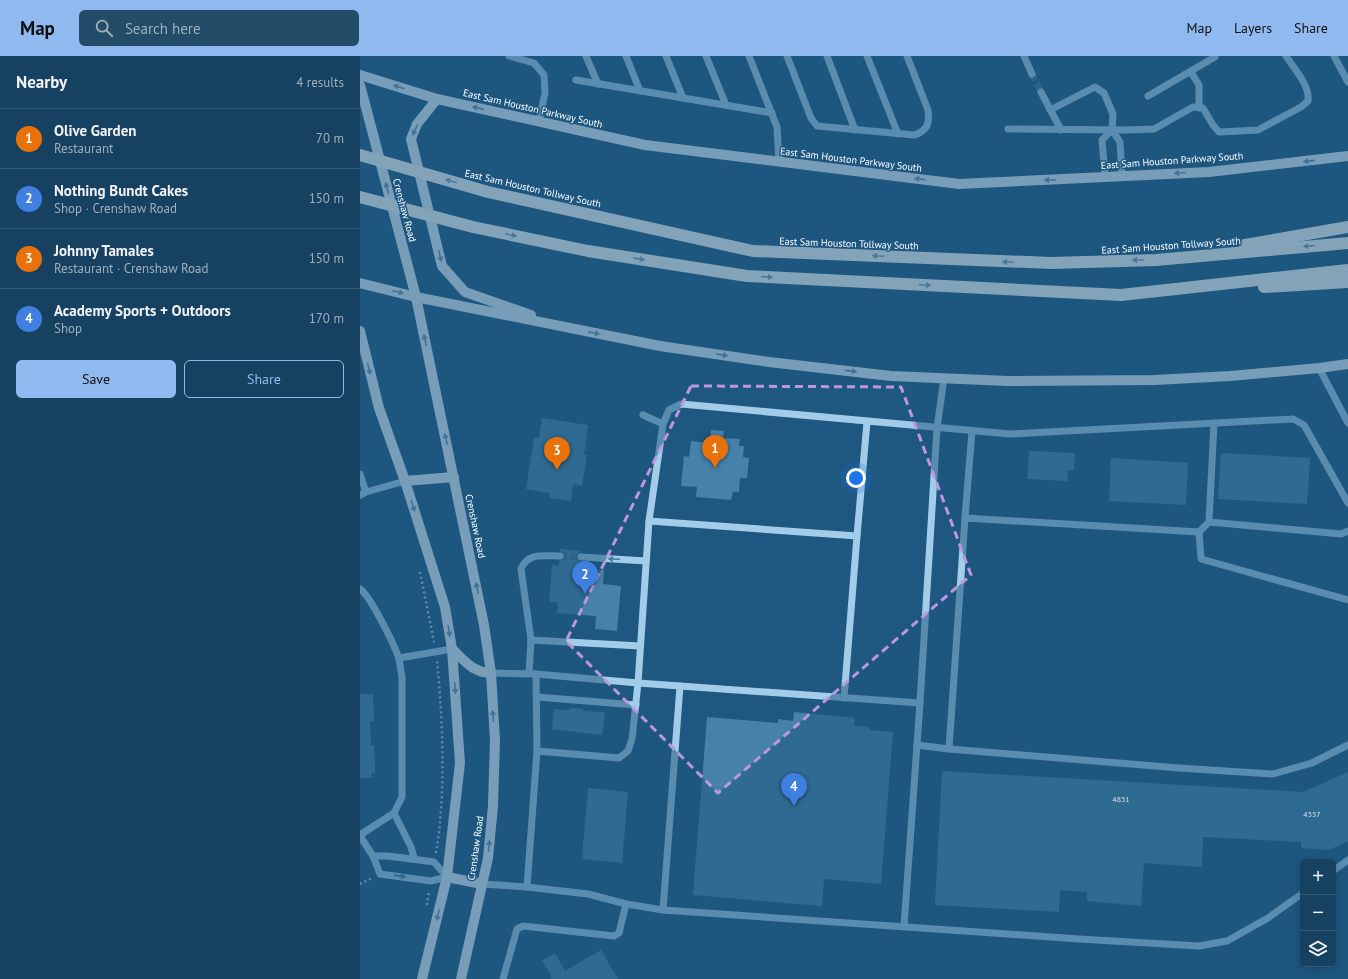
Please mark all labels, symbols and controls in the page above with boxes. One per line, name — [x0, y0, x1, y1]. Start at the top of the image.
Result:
search box — [79, 10, 359, 46]
text: Map — [20, 16, 55, 40]
icon: search — [93, 17, 115, 39]
text: Search here — [125, 19, 201, 38]
text: Map — [1186, 19, 1212, 37]
text: Layers — [1234, 19, 1272, 37]
text: Share — [1294, 19, 1328, 37]
text: Nearby — [16, 71, 67, 93]
text: 4 results — [296, 74, 344, 91]
one-way arrow — [393, 84, 405, 90]
street label: East Sam Houston Parkway South — [462, 86, 604, 131]
one-way arrow — [471, 104, 484, 110]
text: Olive Garden — [54, 121, 137, 140]
one-way arrow — [411, 125, 417, 137]
text: 1 — [25, 130, 33, 147]
text: 70 m — [316, 130, 344, 147]
text: Restaurant — [54, 140, 113, 157]
street label: East Sam Houston Parkway South — [779, 144, 923, 175]
street label: East Sam Houston Parkway South — [1100, 149, 1244, 172]
one-way arrow — [1303, 157, 1315, 164]
street label: East Sam Houston Tollway South — [463, 166, 602, 211]
one-way arrow — [1173, 170, 1186, 176]
one-way arrow — [914, 176, 927, 183]
one-way arrow — [1044, 176, 1056, 183]
street label: Crenshaw Road — [390, 177, 419, 243]
one-way arrow — [445, 178, 457, 184]
text: Nothing Bundt Cakes — [54, 181, 188, 200]
one-way arrow — [384, 182, 390, 195]
text: 2 — [25, 190, 33, 207]
text: 150 m — [309, 190, 344, 207]
text: Shop · Crenshaw Road — [54, 200, 177, 217]
one-way arrow — [505, 233, 517, 239]
street label: East Sam Houston Tollway South — [1101, 234, 1241, 257]
street label: East Sam Houston Tollway South — [779, 235, 919, 252]
text: Johnny Tamales — [54, 241, 154, 260]
one-way arrow — [1303, 243, 1315, 250]
text: 3 — [25, 250, 33, 267]
text: 150 m — [309, 250, 344, 267]
one-way arrow — [437, 250, 443, 262]
one-way arrow — [871, 253, 884, 259]
one-way arrow — [632, 256, 645, 262]
one-way arrow — [1132, 257, 1144, 264]
one-way arrow — [1002, 258, 1014, 265]
text: Restaurant · Crenshaw Road — [54, 260, 208, 277]
one-way arrow — [761, 274, 773, 281]
one-way arrow — [919, 282, 931, 289]
one-way arrow — [392, 289, 404, 295]
text: Academy Sports + Outdoors — [54, 301, 231, 320]
text: 4 — [25, 310, 33, 327]
text: 170 m — [309, 310, 344, 327]
text: Shop — [54, 320, 82, 337]
one-way arrow — [588, 330, 600, 336]
one-way arrow — [422, 334, 428, 346]
one-way arrow — [716, 352, 728, 358]
button: Save — [16, 360, 176, 398]
button: Share — [184, 360, 344, 398]
one-way arrow — [367, 363, 373, 375]
one-way arrow — [845, 368, 857, 374]
one-way arrow — [442, 433, 448, 445]
pin: 1 — [702, 435, 728, 468]
pin: 3 — [544, 437, 570, 470]
your location — [846, 468, 866, 488]
street label: Crenshaw Road — [462, 493, 489, 559]
one-way arrow — [410, 501, 416, 513]
one-way arrow — [607, 556, 620, 562]
pin: 2 — [572, 561, 598, 594]
one-way arrow — [473, 582, 479, 594]
one-way arrow — [446, 625, 452, 637]
one-way arrow — [451, 682, 458, 694]
one-way arrow — [490, 710, 497, 722]
pin: 4 — [781, 773, 807, 806]
house number: 4851 — [1112, 794, 1130, 804]
house number: 4557 — [1303, 809, 1321, 819]
street label: Crenshaw Road — [465, 815, 486, 881]
one-way arrow — [486, 840, 492, 852]
map controls — [1300, 859, 1336, 967]
button: + — [1300, 859, 1336, 895]
one-way arrow — [394, 873, 406, 879]
button: − — [1300, 895, 1336, 931]
one-way arrow — [434, 908, 440, 921]
button: layers — [1300, 931, 1336, 967]

